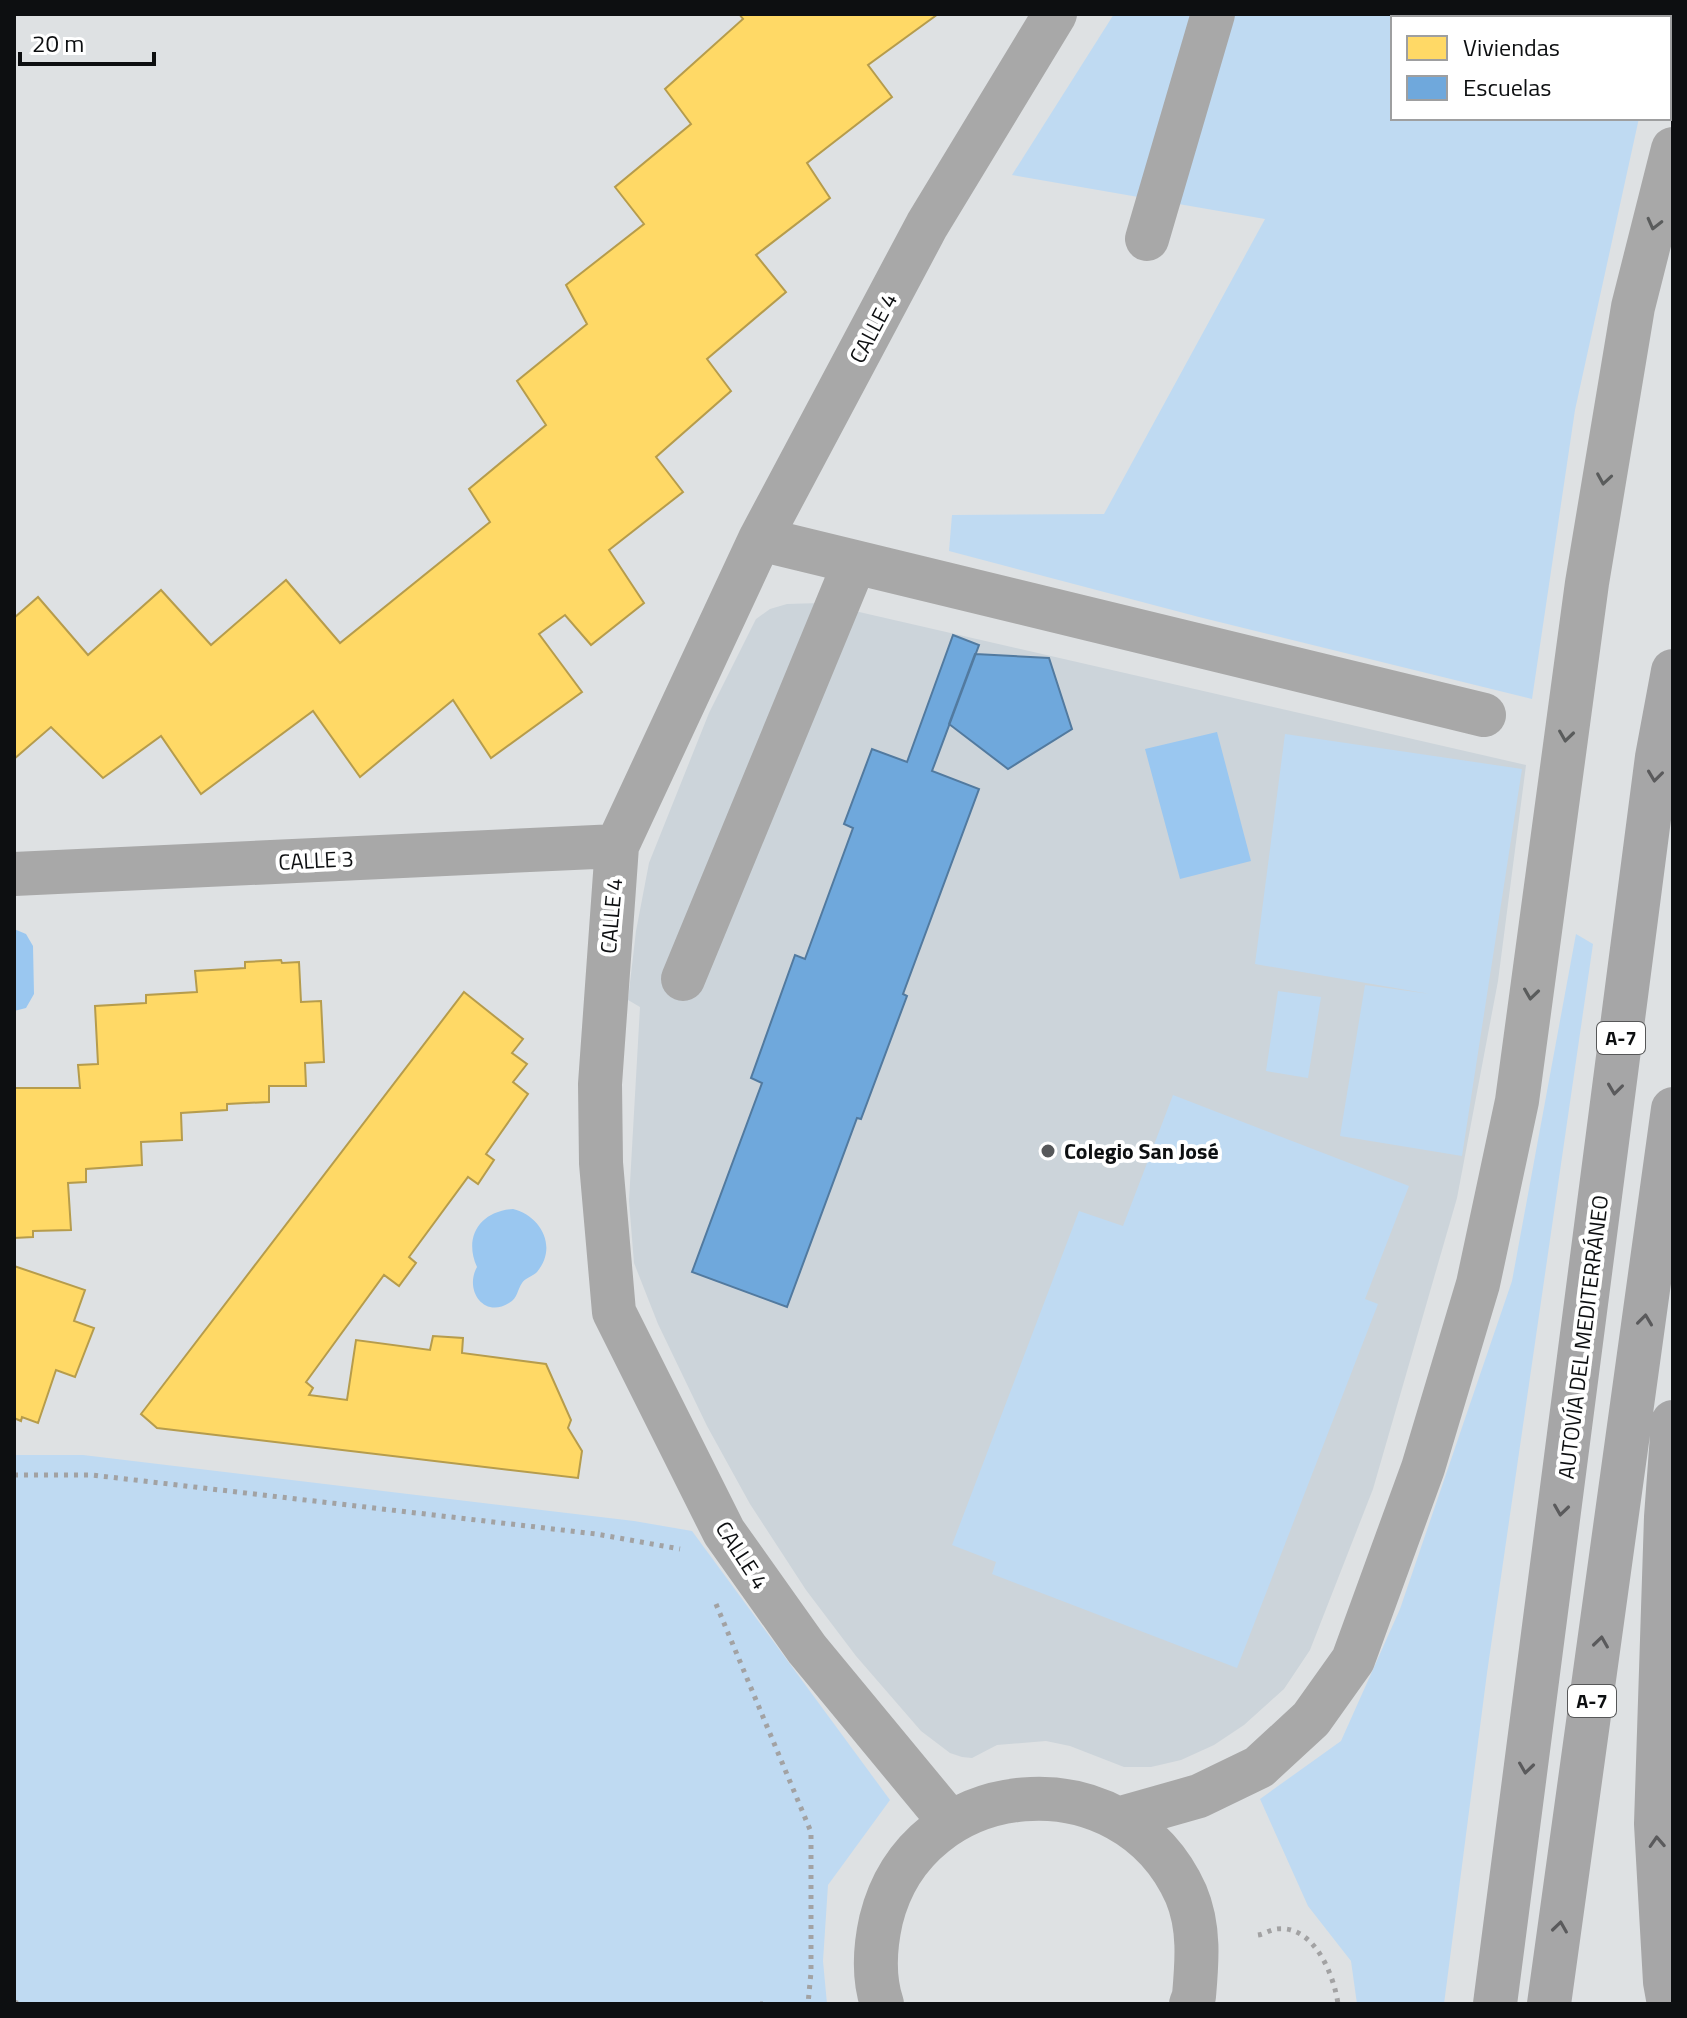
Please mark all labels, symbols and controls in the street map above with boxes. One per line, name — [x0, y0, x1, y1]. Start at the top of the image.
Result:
scale bar — [20, 16, 154, 66]
legend — [1391, 16, 1671, 120]
text: 20 m — [32, 25, 84, 61]
text: Viviendas — [1463, 29, 1560, 65]
text: Escuelas — [1463, 69, 1552, 105]
one-way arrow — [1646, 217, 1663, 231]
street label: CALLE 4 — [840, 287, 906, 369]
one-way arrow — [1597, 472, 1614, 486]
one-way arrow — [1558, 730, 1575, 743]
one-way arrow — [1647, 769, 1664, 783]
street label: CALLE 3 — [277, 841, 355, 879]
street label: CALLE 4 — [591, 877, 631, 955]
one-way arrow — [1523, 987, 1540, 1001]
road number: A-7 — [1597, 1022, 1645, 1054]
one-way arrow — [1607, 1082, 1624, 1096]
place label: Colegio San José — [1064, 1134, 1219, 1168]
marker: Colegio San José — [1039, 1142, 1057, 1160]
street label: AUTOVÍA DEL MEDITERRÁNEO — [1549, 1193, 1617, 1481]
one-way arrow — [1636, 1313, 1653, 1327]
one-way arrow — [1552, 1504, 1569, 1517]
street label: CALLE 4 — [707, 1514, 777, 1596]
one-way arrow — [1592, 1635, 1609, 1648]
road number: A-7 — [1568, 1685, 1616, 1717]
one-way arrow — [1518, 1762, 1535, 1775]
one-way arrow — [1649, 1836, 1666, 1848]
one-way arrow — [1551, 1920, 1568, 1934]

